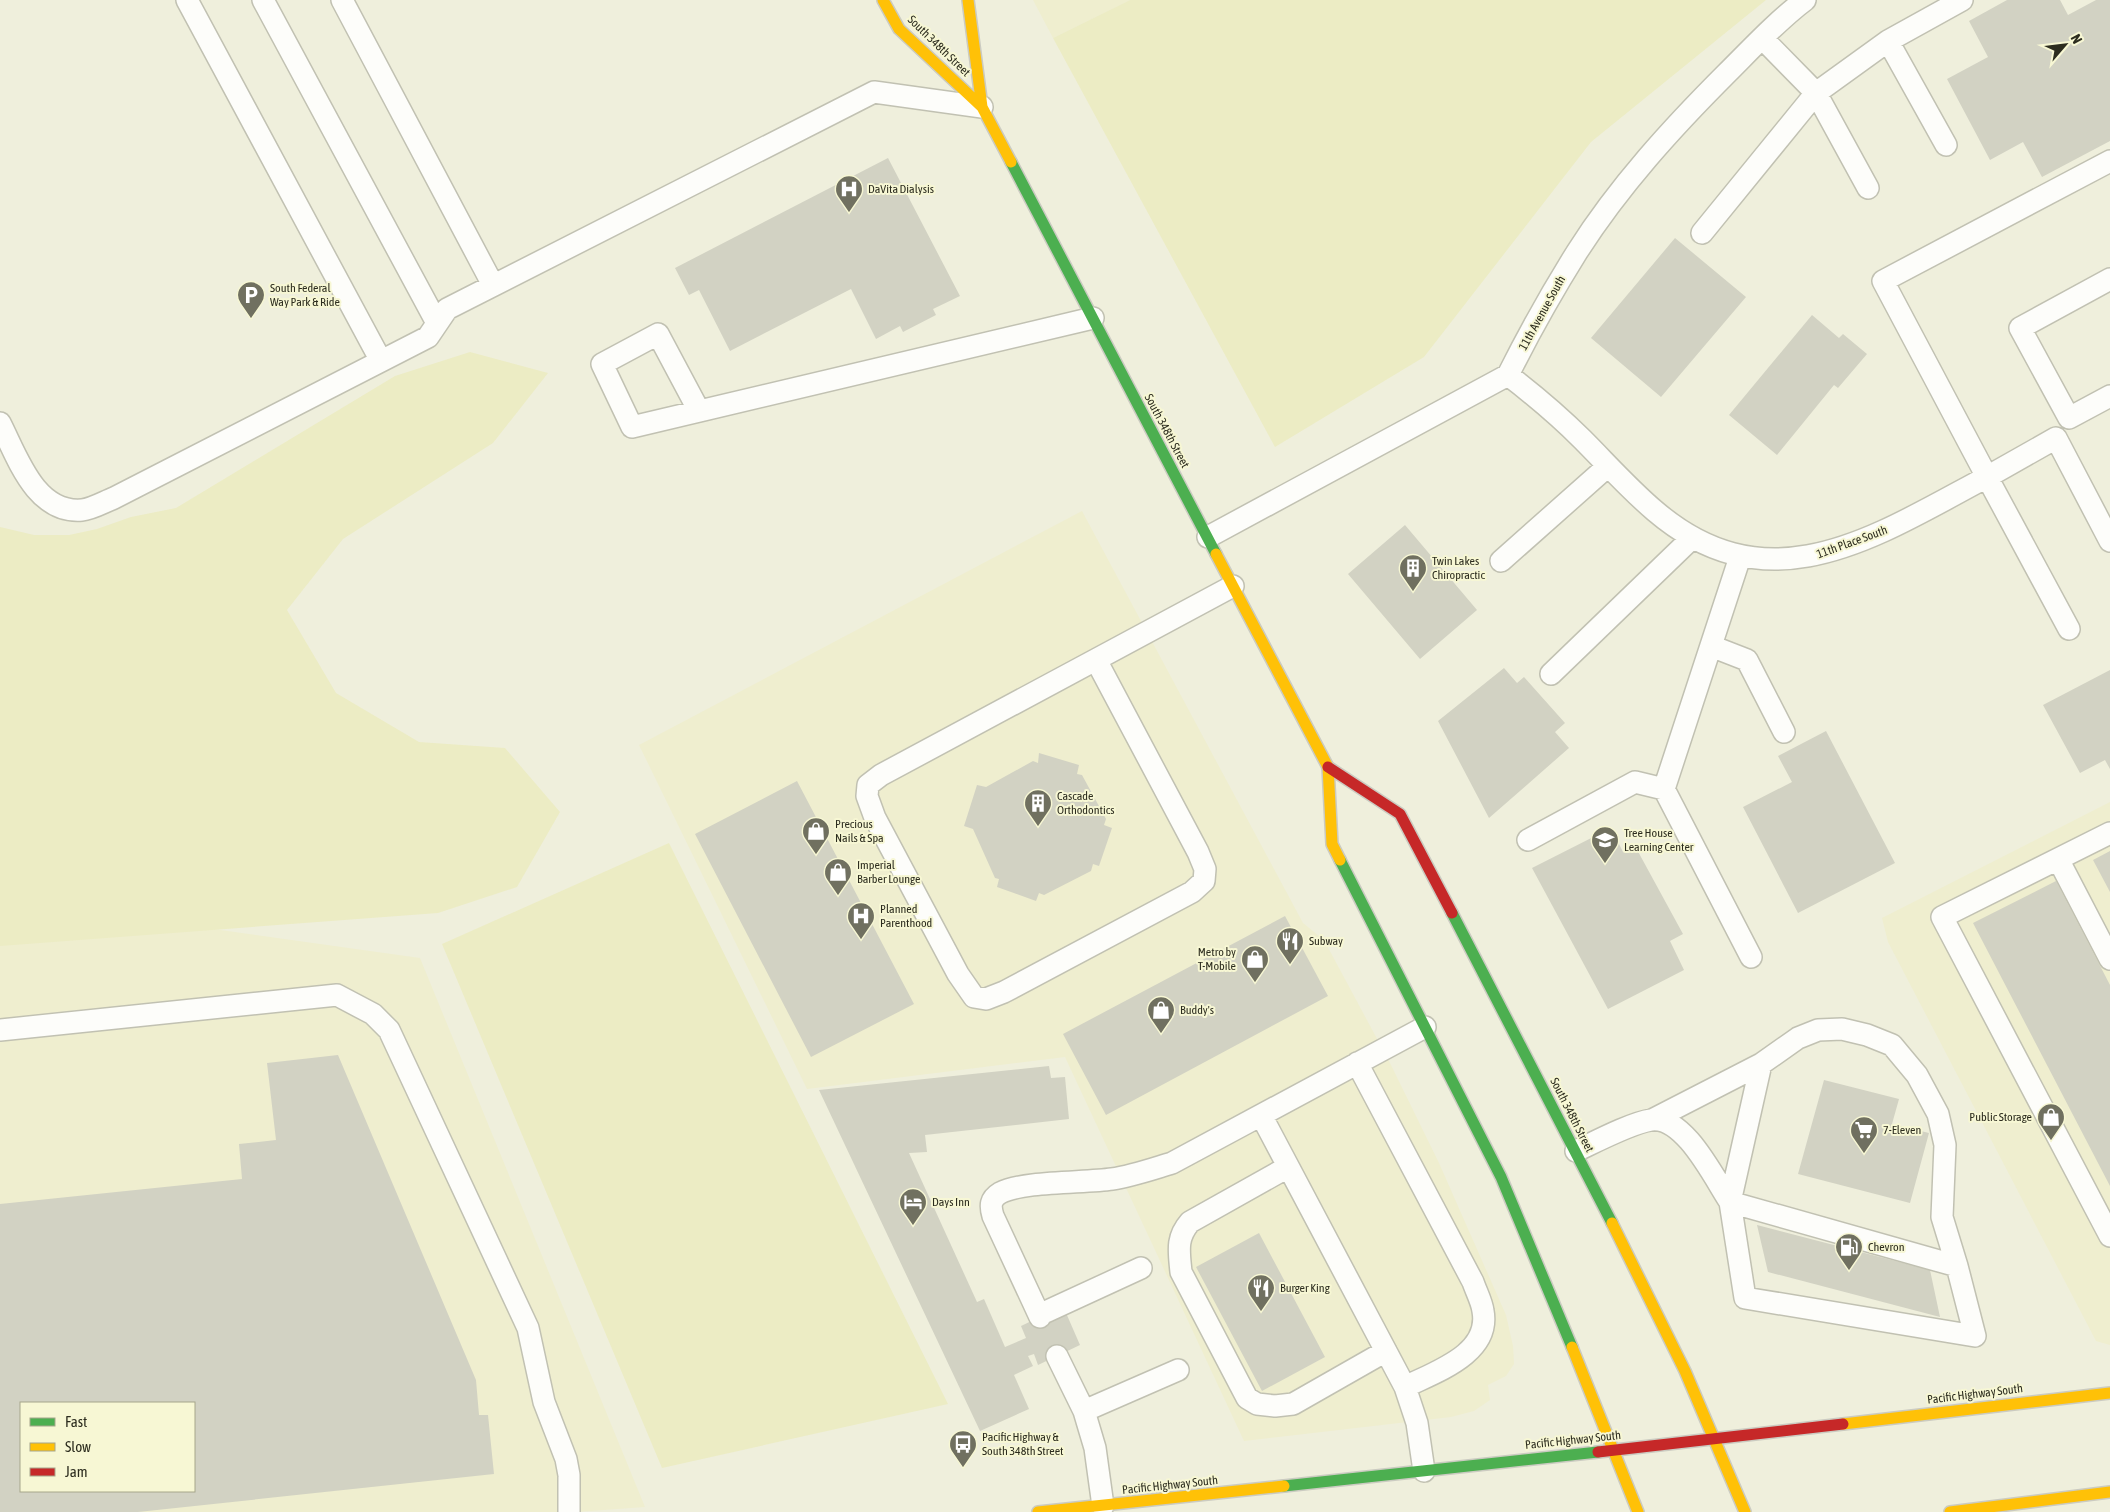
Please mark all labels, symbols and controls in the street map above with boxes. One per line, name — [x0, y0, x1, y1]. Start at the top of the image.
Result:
street label: South 348th Street — [905, 13, 974, 80]
north arrow — [2040, 20, 2090, 70]
text: N — [2067, 31, 2085, 46]
hospital icon: DaVita Dialysis — [834, 174, 864, 213]
place label: DaVita Dialysis — [868, 182, 934, 196]
street label: 11th Avenue South — [1516, 273, 1568, 353]
parking icon: South Federal Way Park & Ride — [236, 280, 266, 319]
place label: South Federal Way Park & Ride — [270, 281, 340, 309]
street label: South 348th Street — [1142, 392, 1193, 471]
street label: 11th Place South — [1815, 523, 1889, 561]
building icon: Twin Lakes Chiropractic — [1398, 553, 1428, 592]
place label: Twin Lakes Chiropractic — [1432, 554, 1485, 582]
building icon: Cascade Orthodontics — [1023, 788, 1053, 827]
place label: Cascade Orthodontics — [1057, 789, 1114, 817]
shop icon: Precious Nails & Spa — [801, 816, 831, 855]
place label: Precious Nails & Spa — [835, 817, 884, 845]
school or university icon: Tree House Learning Center — [1590, 825, 1620, 864]
place label: Tree House Learning Center — [1624, 826, 1694, 854]
shop icon: Imperial Barber Lounge — [823, 857, 853, 896]
place label: Imperial Barber Lounge — [857, 858, 920, 886]
hospital icon: Planned Parenthood — [846, 901, 876, 940]
place label: Planned Parenthood — [880, 902, 932, 930]
restaurant icon: Subway — [1275, 926, 1305, 965]
place label: Subway — [1309, 934, 1343, 948]
shop icon: Metro by T-Mobile — [1240, 944, 1270, 983]
place label: Metro by T-Mobile — [1198, 945, 1236, 973]
shop icon: Buddy's — [1146, 995, 1176, 1034]
place label: Buddy's — [1180, 1003, 1214, 1017]
street label: South 348th Street — [1547, 1075, 1597, 1155]
shop icon: Public Storage — [2036, 1102, 2066, 1141]
place label: Public Storage — [1969, 1110, 2032, 1124]
supermarket icon: 7-Eleven — [1849, 1115, 1879, 1154]
place label: 7-Eleven — [1883, 1123, 1921, 1137]
hotel icon: Days Inn — [898, 1187, 928, 1226]
place label: Days Inn — [932, 1195, 970, 1209]
fuel station icon: Chevron — [1834, 1232, 1864, 1271]
place label: Chevron — [1868, 1240, 1905, 1254]
restaurant icon: Burger King — [1246, 1273, 1276, 1312]
place label: Burger King — [1280, 1281, 1331, 1295]
street label: Pacific Highway South — [1926, 1381, 2024, 1407]
legend — [20, 1402, 195, 1492]
text: Fast — [65, 1413, 87, 1430]
street label: Pacific Highway South — [1524, 1428, 1622, 1452]
bus stop icon: Pacific Highway & South 348th Street — [948, 1429, 978, 1468]
place label: Pacific Highway & South 348th Street — [982, 1430, 1064, 1458]
text: Slow — [65, 1438, 91, 1455]
text: Jam — [65, 1463, 88, 1480]
street label: Pacific Highway South — [1121, 1473, 1219, 1497]

